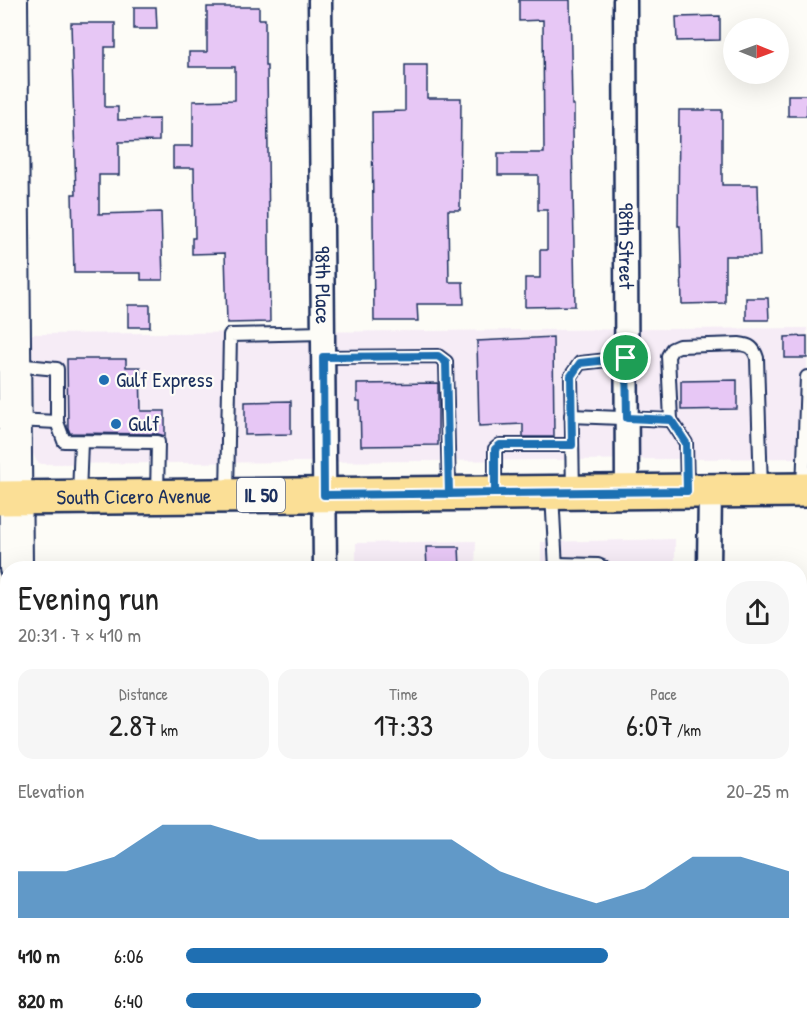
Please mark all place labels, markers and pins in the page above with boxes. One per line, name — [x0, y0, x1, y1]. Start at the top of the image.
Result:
pin — [600, 332, 651, 383]
place label: Gulf Express — [116, 365, 213, 394]
marker: Gulf Express — [97, 373, 111, 387]
place label: Gulf — [128, 409, 160, 438]
marker: Gulf — [109, 417, 123, 431]

